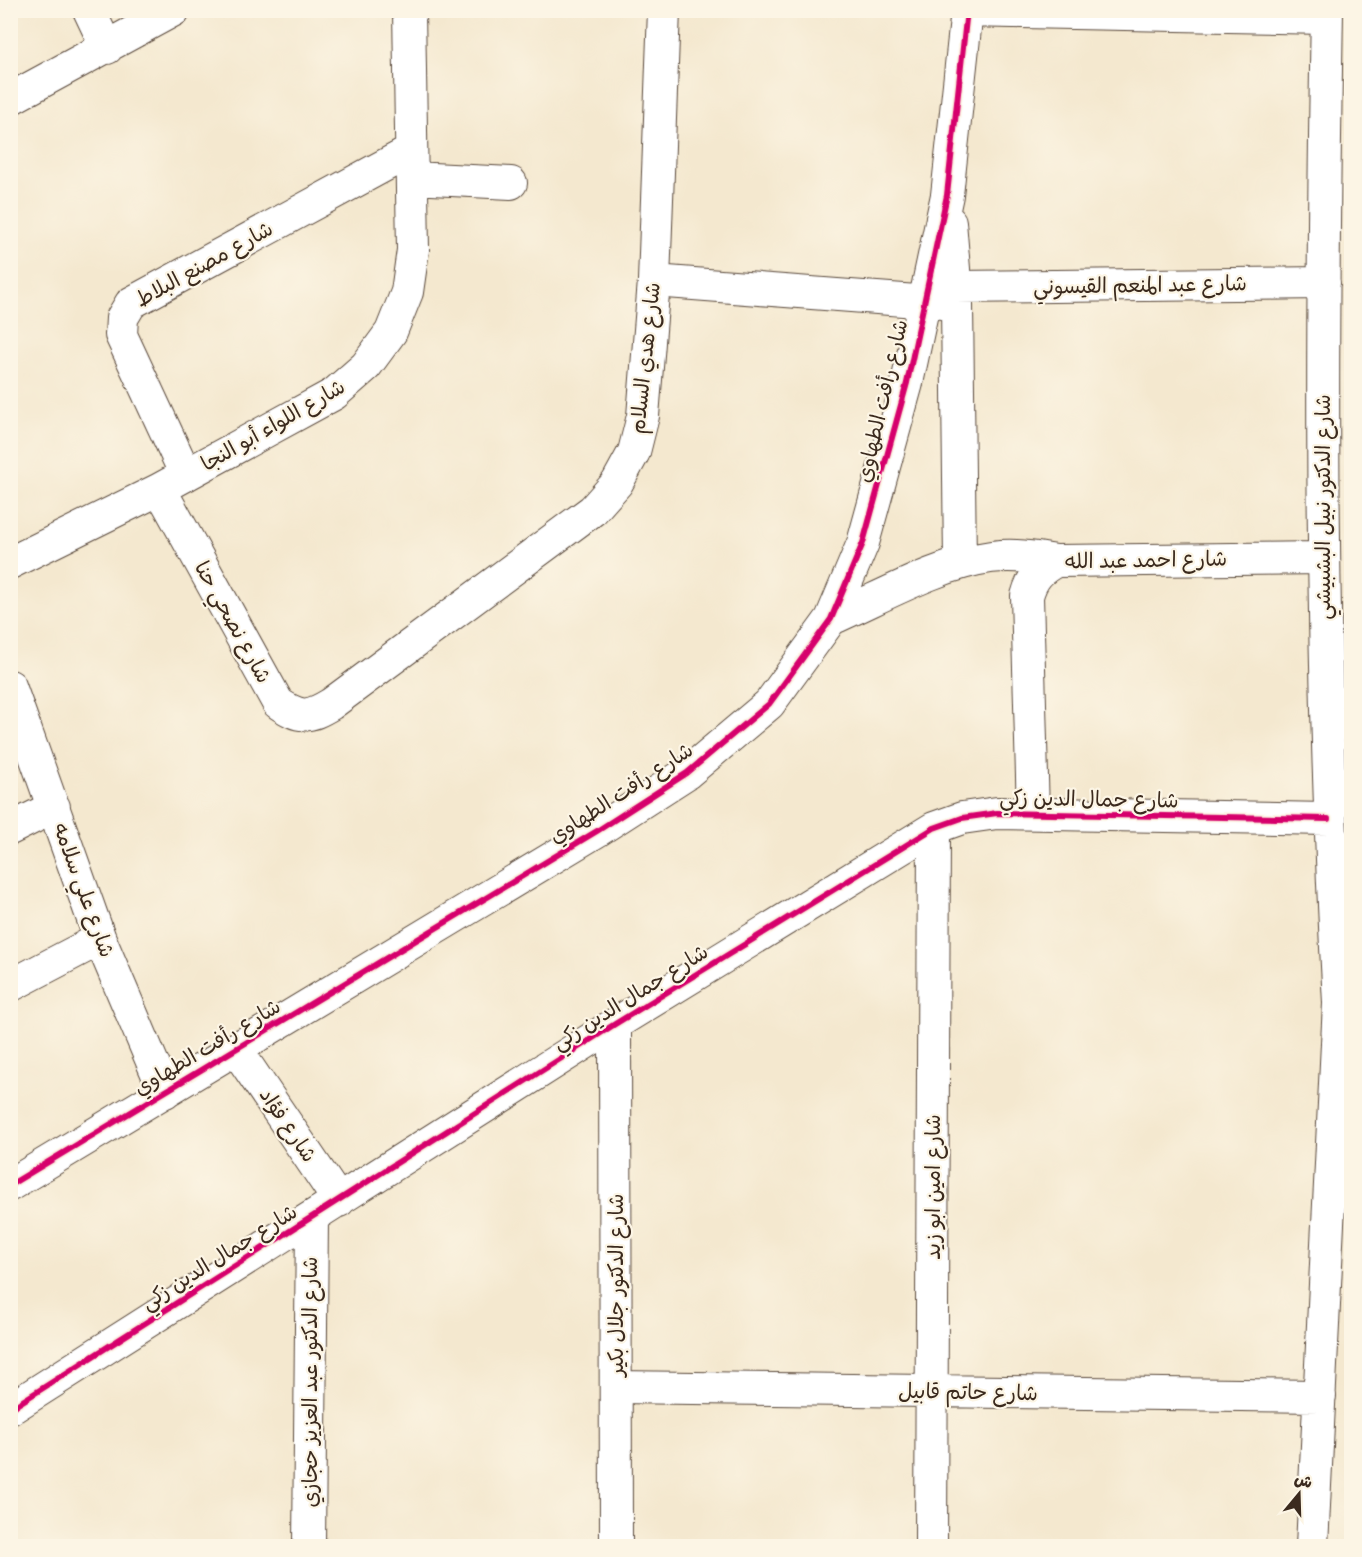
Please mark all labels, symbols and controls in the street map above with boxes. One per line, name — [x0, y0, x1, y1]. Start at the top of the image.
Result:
street label: شارع مصنع البلاط — [131, 215, 279, 316]
street label: شارع عبد المنعم القيسوني — [1033, 270, 1247, 306]
street label: شارع هدي السلام — [624, 281, 670, 436]
street label: شارع رأفت الطهاوي — [851, 317, 917, 486]
street label: شارع اللواء أبو النجا — [196, 373, 352, 480]
street label: شارع الدكتور نبيل البشبيشي — [1310, 394, 1342, 620]
street label: شارع احمد عبد الله — [1065, 546, 1227, 578]
street label: شارع نصحي حنا — [184, 556, 277, 690]
street label: شارع رأفت الطهاوي — [544, 737, 700, 853]
street label: شارع جمال الدين زكي — [999, 784, 1179, 820]
street label: شارع علي سلامه — [42, 819, 120, 963]
street label: شارع جمال الدين زكي — [547, 938, 716, 1061]
street label: شارع رأفت الطهاوي — [129, 993, 287, 1105]
street label: شارع فؤاد — [250, 1083, 322, 1169]
street label: شارع امين ابو زيد — [920, 1114, 950, 1260]
street label: شارع الدكتور جلال بكير — [603, 1194, 633, 1378]
street label: شارع جمال الدين زكي — [136, 1198, 305, 1321]
street label: شارع الدكتور عبد العزيز حجازي — [297, 1257, 327, 1507]
street label: شارع حاتم قابيل — [898, 1378, 1038, 1410]
north arrow — [1269, 1464, 1329, 1524]
text: ش — [1291, 1467, 1315, 1496]

